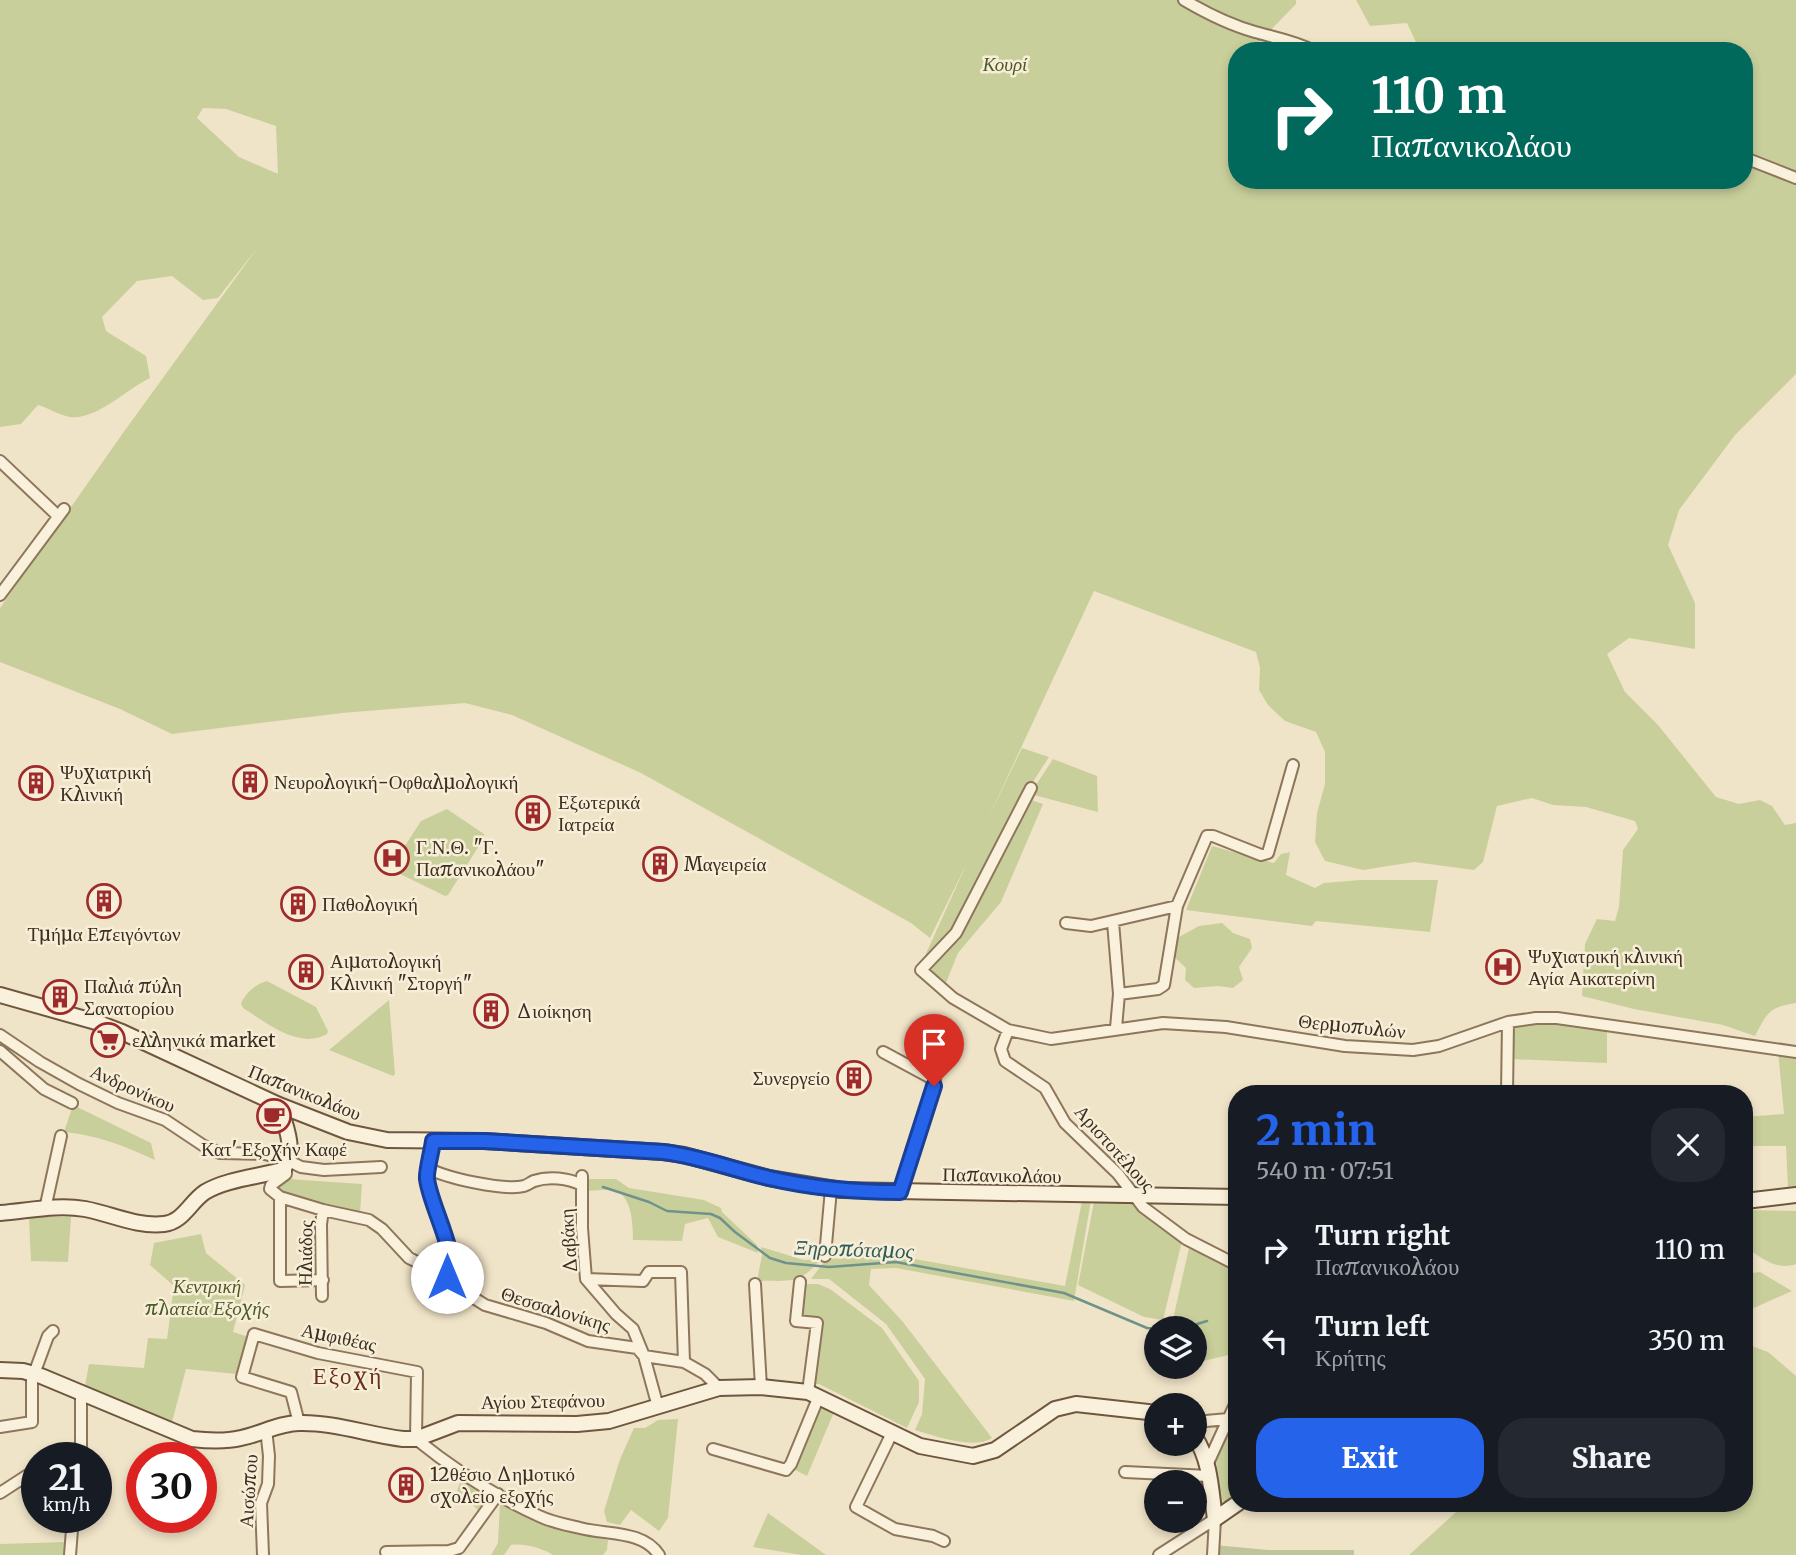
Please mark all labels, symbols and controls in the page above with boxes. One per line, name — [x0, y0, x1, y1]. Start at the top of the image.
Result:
park label: Κουρί — [982, 52, 1028, 76]
text: 110 m — [1371, 65, 1506, 126]
icon: right — [1256, 70, 1347, 161]
text: Παπανικολάου — [1371, 126, 1572, 166]
place label: Ψυχιατρική Κλινική — [60, 760, 152, 806]
building icon: Νευρολογική-Οφθαλμολογική — [231, 763, 269, 801]
building icon: Ψυχιατρική Κλινική — [17, 764, 55, 802]
place label: Νευρολογική-Οφθαλμολογική — [274, 770, 518, 794]
place label: Εξωτερικά Ιατρεία — [558, 790, 640, 836]
building icon: Εξωτερικά Ιατρεία — [514, 794, 552, 832]
place label: Γ.Ν.Θ. "Γ. Παπανικολάου" — [416, 835, 545, 881]
hospital icon: Γ.Ν.Θ. "Γ. Παπανικολάου" — [373, 839, 411, 877]
building icon: Μαγειρεία — [641, 845, 679, 883]
place label: Μαγειρεία — [684, 852, 767, 876]
building icon: Τμήμα Επειγόντων — [85, 882, 123, 920]
building icon: Παθολογική — [279, 885, 317, 923]
place label: Παθολογική — [322, 892, 418, 916]
place label: Τμήμα Επειγόντων — [28, 922, 181, 946]
place label: Ψυχιατρική κλινική Αγία Αικατερίνη — [1528, 944, 1683, 990]
hospital icon: Ψυχιατρική κλινική Αγία Αικατερίνη — [1484, 948, 1522, 986]
place label: Αιματολογική Κλινική "Στοργή" — [330, 949, 472, 995]
building icon: Αιματολογική Κλινική "Στοργή" — [287, 953, 325, 991]
place label: Παλιά πύλη Σανατορίου — [84, 974, 182, 1020]
building icon: Παλιά πύλη Σανατορίου — [41, 978, 79, 1016]
building icon: Διοίκηση — [472, 992, 510, 1030]
place label: Διοίκηση — [516, 999, 592, 1023]
street label: Θερμοπυλών — [1297, 1008, 1407, 1044]
pin — [904, 1014, 964, 1086]
supermarket icon: ελληνικά market — [89, 1021, 127, 1059]
icon: arrive — [915, 1025, 953, 1063]
place label: ελληνικά market — [132, 1028, 276, 1052]
street label: Ανδρονίκου — [87, 1059, 179, 1117]
street label: Παπανικολάου — [245, 1059, 365, 1125]
building icon: Συνεργείο — [835, 1059, 873, 1097]
place label: Συνεργείο — [753, 1066, 830, 1090]
cafe icon: Κατ' Εξοχήν Καφέ — [255, 1097, 293, 1135]
street label: Αριστοτέλους — [1070, 1100, 1161, 1197]
text: 2 min — [1256, 1104, 1376, 1156]
button: close — [1651, 1108, 1725, 1182]
place label: Κατ' Εξοχήν Καφέ — [201, 1137, 347, 1161]
text: 540 m · 07:51 — [1256, 1156, 1394, 1185]
street label: Παπανικολάου — [942, 1162, 1062, 1188]
street label: Δαβάκη — [554, 1208, 582, 1274]
street label: Ηλιάδος — [292, 1219, 318, 1286]
text: Turn right — [1315, 1219, 1450, 1252]
icon: right — [1256, 1231, 1294, 1269]
water label: Ξηροπόταμος — [794, 1233, 915, 1265]
text: 110 m — [1655, 1233, 1725, 1266]
position arrow — [410, 1240, 484, 1314]
text: Παπανικολάου — [1315, 1252, 1459, 1281]
park label: Κεντρική πλατεία Εξοχής — [145, 1274, 270, 1320]
street label: Θεσσαλονίκης — [498, 1281, 614, 1337]
text: Turn left — [1315, 1310, 1429, 1343]
map controls — [1144, 1316, 1207, 1533]
button: layers — [1144, 1316, 1207, 1379]
street label: Αμφιθέας — [299, 1317, 379, 1357]
icon: left — [1256, 1322, 1294, 1360]
text: 350 m — [1648, 1324, 1725, 1357]
text: Κρήτης — [1315, 1343, 1386, 1372]
district label: Εξοχή — [313, 1361, 383, 1390]
street label: Αγίου Στεφάνου — [481, 1388, 605, 1414]
button: + — [1144, 1393, 1207, 1456]
button: Exit — [1256, 1418, 1484, 1498]
button: Share — [1498, 1418, 1725, 1498]
speed limit sign: 30 — [126, 1442, 217, 1533]
street label: Αισώπου — [233, 1453, 263, 1529]
text: 21 — [49, 1456, 84, 1500]
place label: 12θέσιο Δημοτικό σχολείο εξοχής — [430, 1462, 575, 1508]
building icon: 12θέσιο Δημοτικό σχολείο εξοχής — [387, 1466, 425, 1504]
button: − — [1144, 1470, 1207, 1533]
text: km/h — [43, 1493, 90, 1516]

